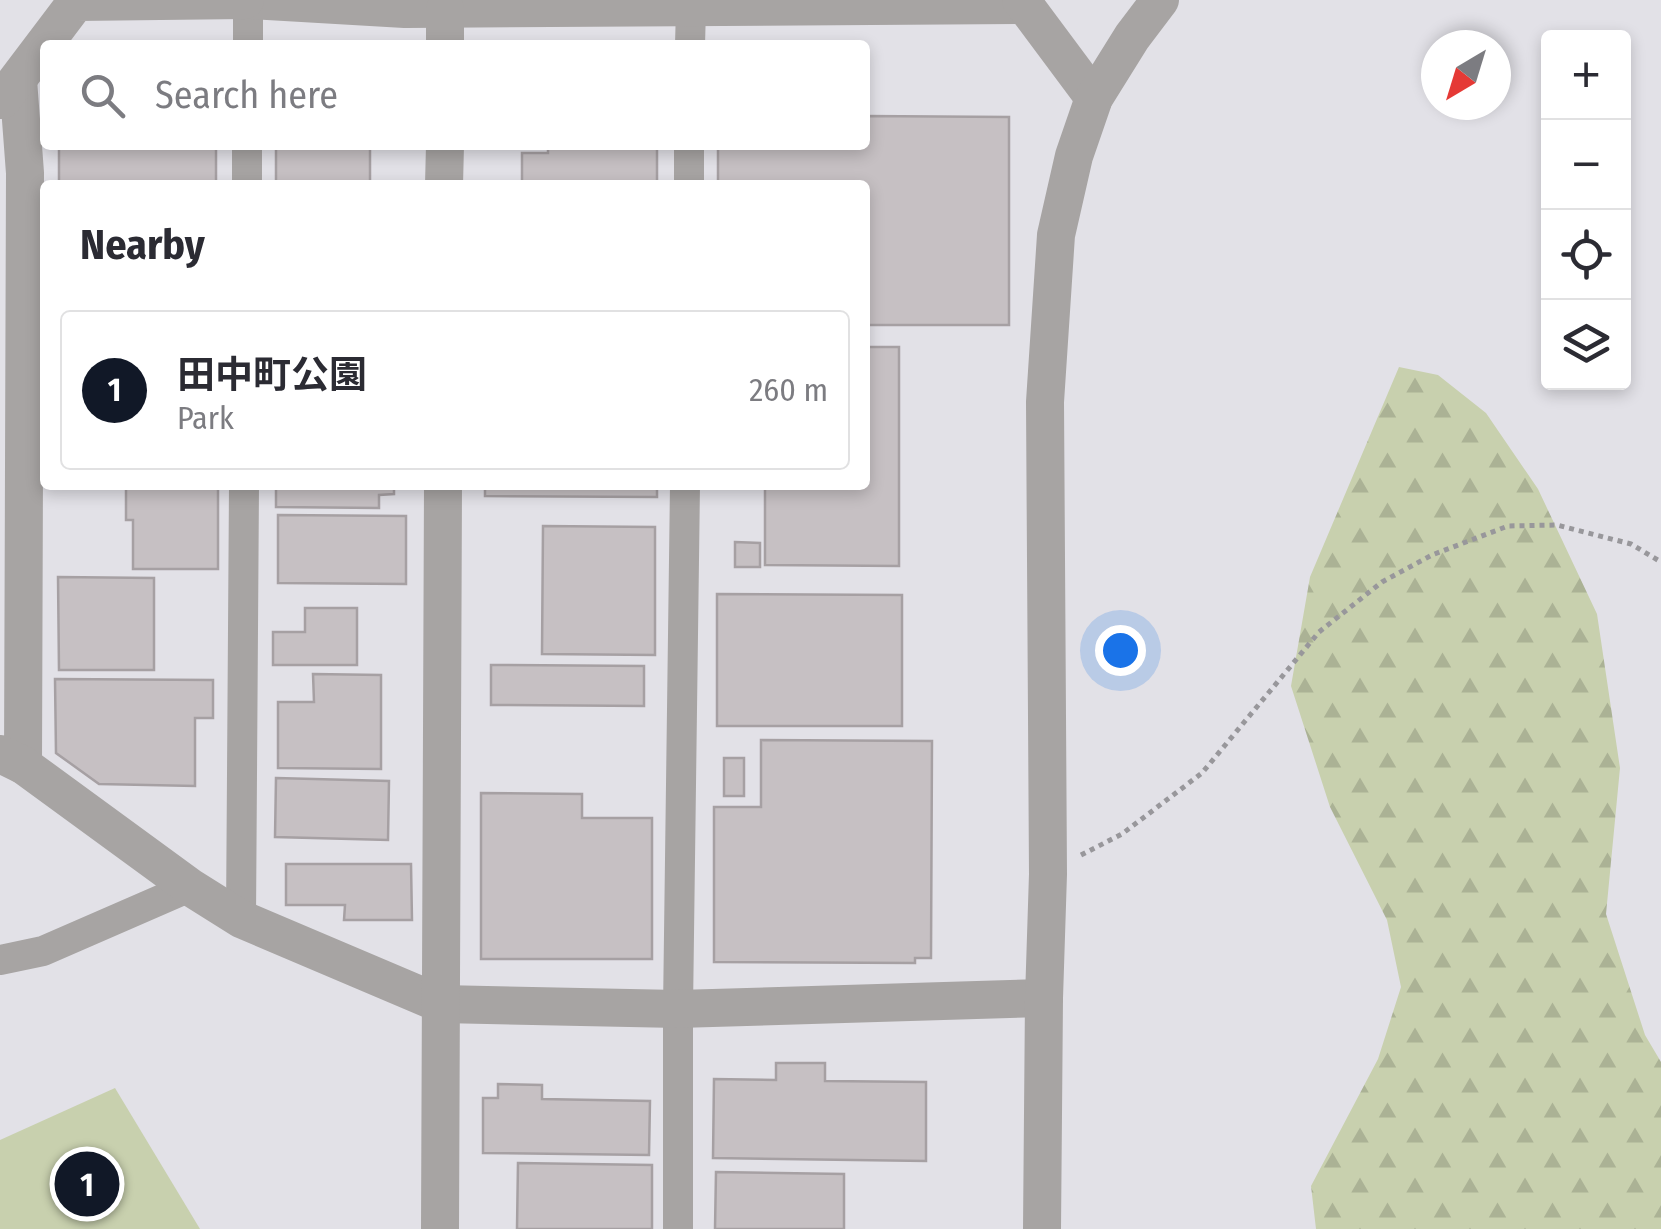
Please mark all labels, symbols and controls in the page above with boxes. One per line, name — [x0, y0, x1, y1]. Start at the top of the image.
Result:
north arrow — [1421, 30, 1511, 120]
map controls — [1541, 30, 1631, 390]
button: + — [1541, 30, 1631, 120]
search box — [40, 40, 870, 150]
icon: search — [75, 68, 130, 123]
text: Search here — [155, 72, 338, 118]
button: − — [1541, 120, 1631, 210]
button: locate — [1541, 210, 1631, 300]
text: Nearby — [80, 220, 205, 270]
button: layers — [1541, 300, 1631, 390]
text: 田中町公園 — [177, 352, 367, 398]
text: 1 — [108, 371, 121, 409]
text: 260 m — [749, 371, 828, 409]
text: Park — [177, 399, 234, 437]
your location — [1095, 625, 1146, 676]
pin: 1 — [54, 1146, 120, 1222]

